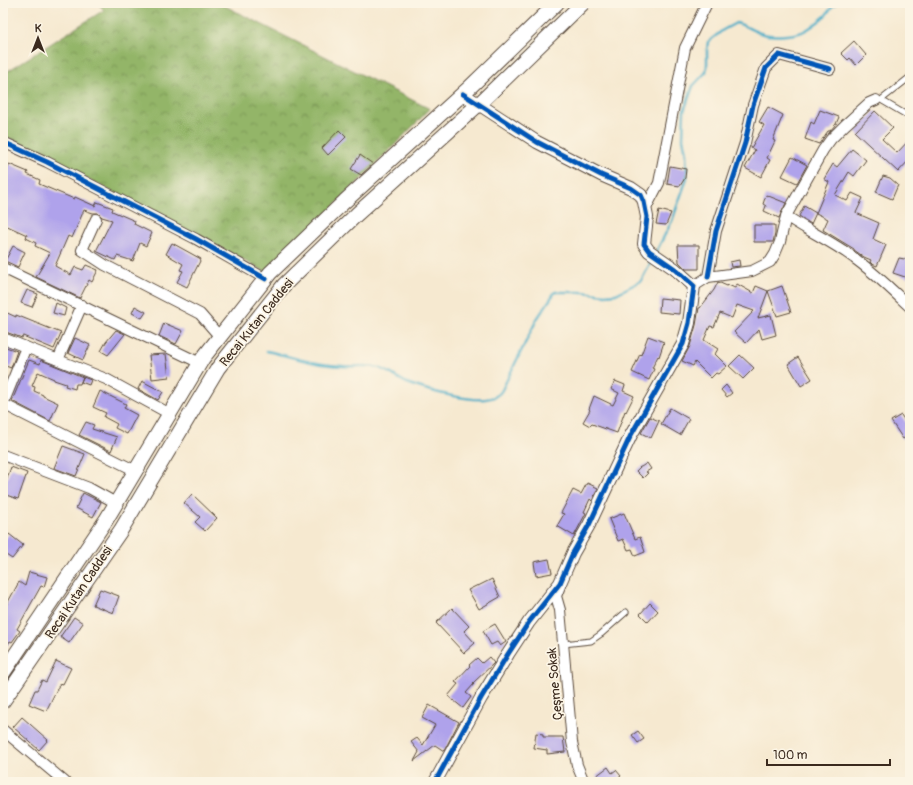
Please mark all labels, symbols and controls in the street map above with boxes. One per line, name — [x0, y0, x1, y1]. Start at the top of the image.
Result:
north arrow — [18, 18, 58, 58]
text: K — [35, 22, 42, 35]
street label: Recai Kutan Caddesi — [216, 275, 297, 370]
street label: Recai Kutan Caddesi — [42, 543, 116, 642]
street label: Çeşme Sokak — [544, 646, 566, 721]
scale bar — [767, 741, 890, 767]
text: 100 m — [773, 748, 808, 763]

